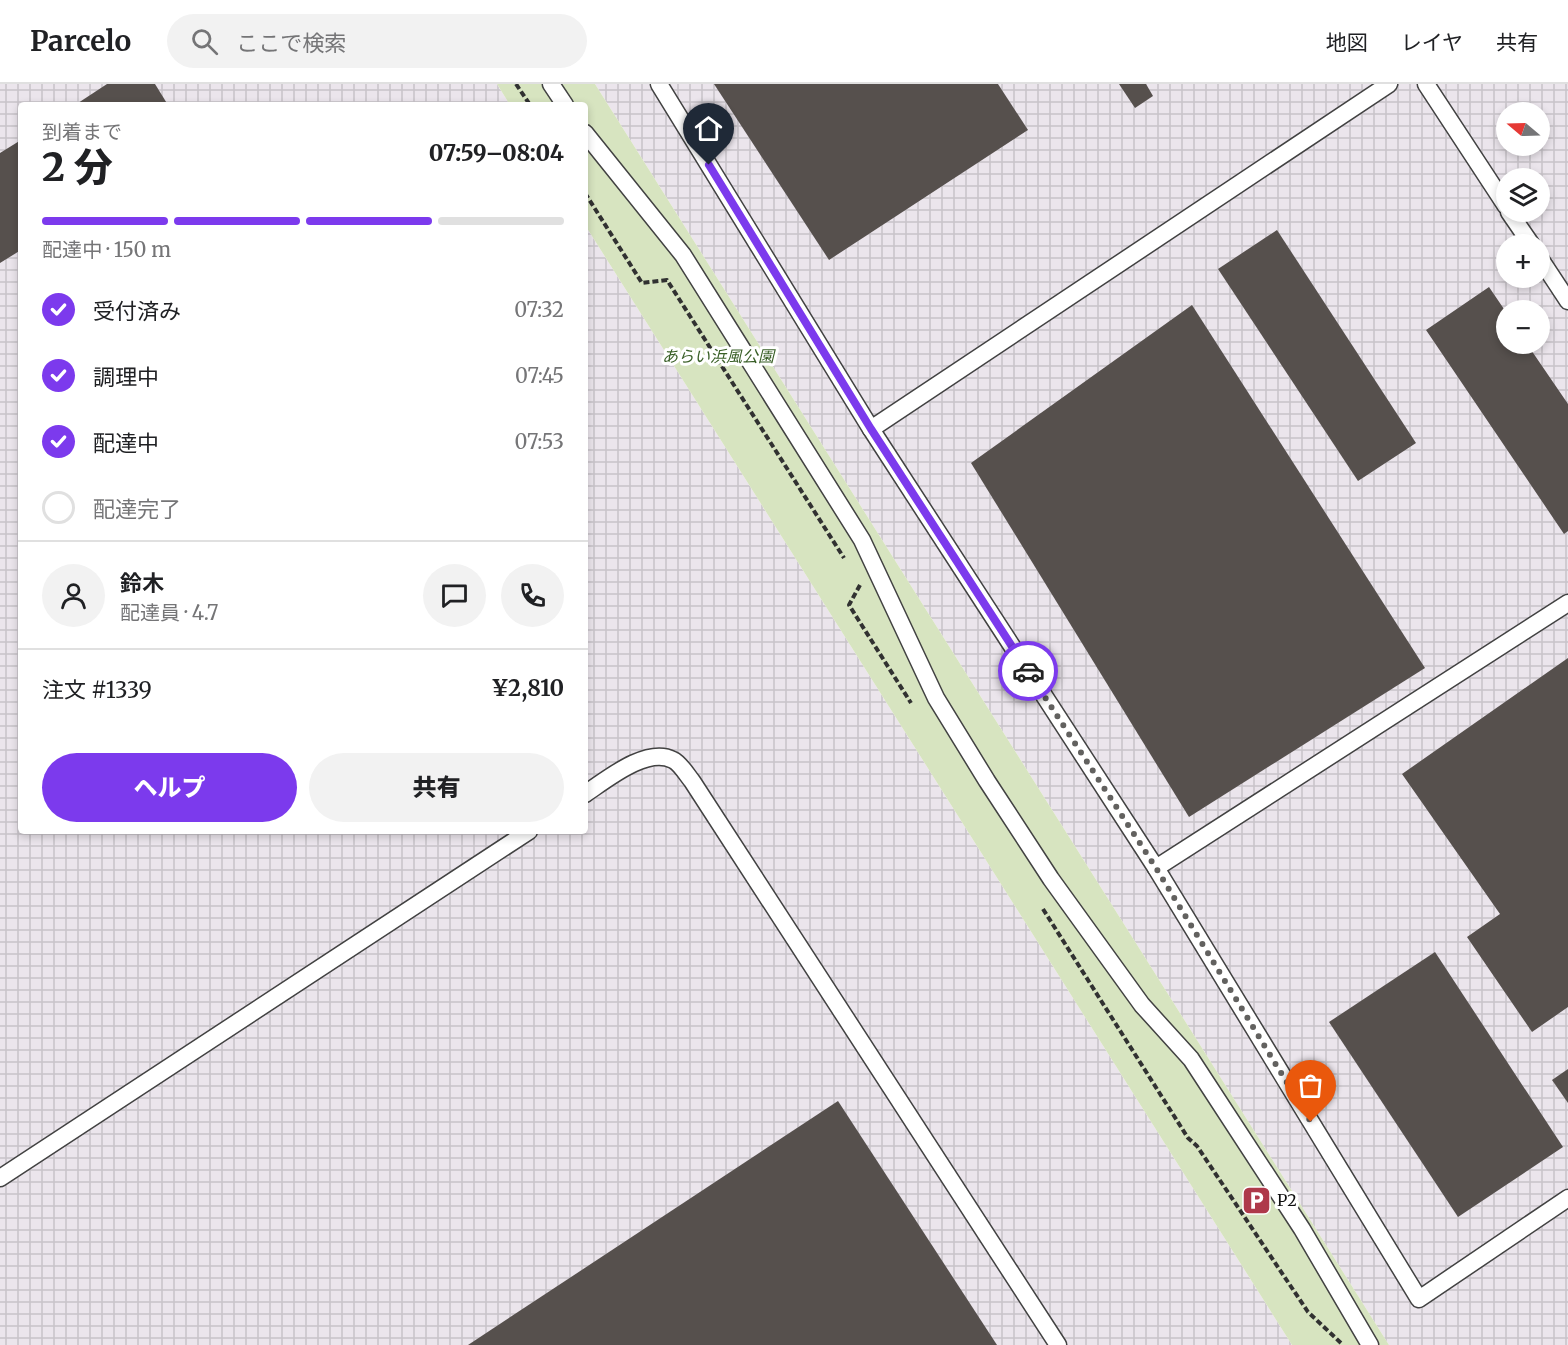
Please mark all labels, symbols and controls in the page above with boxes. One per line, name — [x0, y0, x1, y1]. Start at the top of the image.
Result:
search box — [167, 14, 587, 68]
text: Parcelo — [30, 23, 131, 59]
icon: search — [188, 25, 221, 58]
text: ここで検索 — [236, 29, 346, 57]
text: 地図 — [1326, 29, 1368, 56]
text: レイヤ — [1401, 29, 1463, 56]
text: 共有 — [1496, 29, 1538, 56]
north arrow — [1496, 102, 1550, 156]
map controls — [1496, 102, 1550, 354]
pin — [683, 103, 734, 165]
icon: home — [692, 112, 725, 145]
text: 到着まで — [42, 119, 122, 144]
text: 07:59–08:04 — [429, 139, 564, 167]
text: 2 分 — [42, 143, 113, 192]
button: layers — [1496, 168, 1550, 222]
button: + — [1496, 234, 1550, 288]
text: 配達中 · 150 m — [42, 237, 171, 262]
icon: check — [42, 293, 75, 326]
text: 受付済み — [93, 297, 181, 325]
text: 07:32 — [514, 297, 564, 322]
button: − — [1496, 300, 1550, 354]
park label: あらい浜風公園 — [662, 346, 776, 366]
icon: check — [42, 359, 75, 392]
text: 調理中 — [93, 363, 159, 391]
text: 07:45 — [515, 363, 564, 388]
icon: check — [42, 425, 75, 458]
text: 配達中 — [93, 429, 159, 457]
text: 07:53 — [515, 429, 564, 454]
text: 配達完了 — [93, 495, 181, 523]
button: person — [42, 564, 105, 627]
button: chat — [423, 564, 486, 627]
button: phone — [501, 564, 564, 627]
text: 鈴木 — [120, 569, 164, 597]
text: 配達員 · 4.7 — [120, 600, 218, 625]
courier — [998, 641, 1058, 701]
icon: car — [1012, 655, 1045, 688]
text: ¥2,810 — [491, 674, 564, 702]
text: 注文 #1339 — [42, 676, 152, 704]
button: ヘルプ — [42, 753, 297, 822]
button: 共有 — [309, 753, 564, 822]
pin — [1285, 1060, 1336, 1122]
icon: bag — [1294, 1069, 1327, 1102]
parking icon: P2 — [1240, 1184, 1272, 1216]
place label: P2 — [1277, 1190, 1297, 1210]

